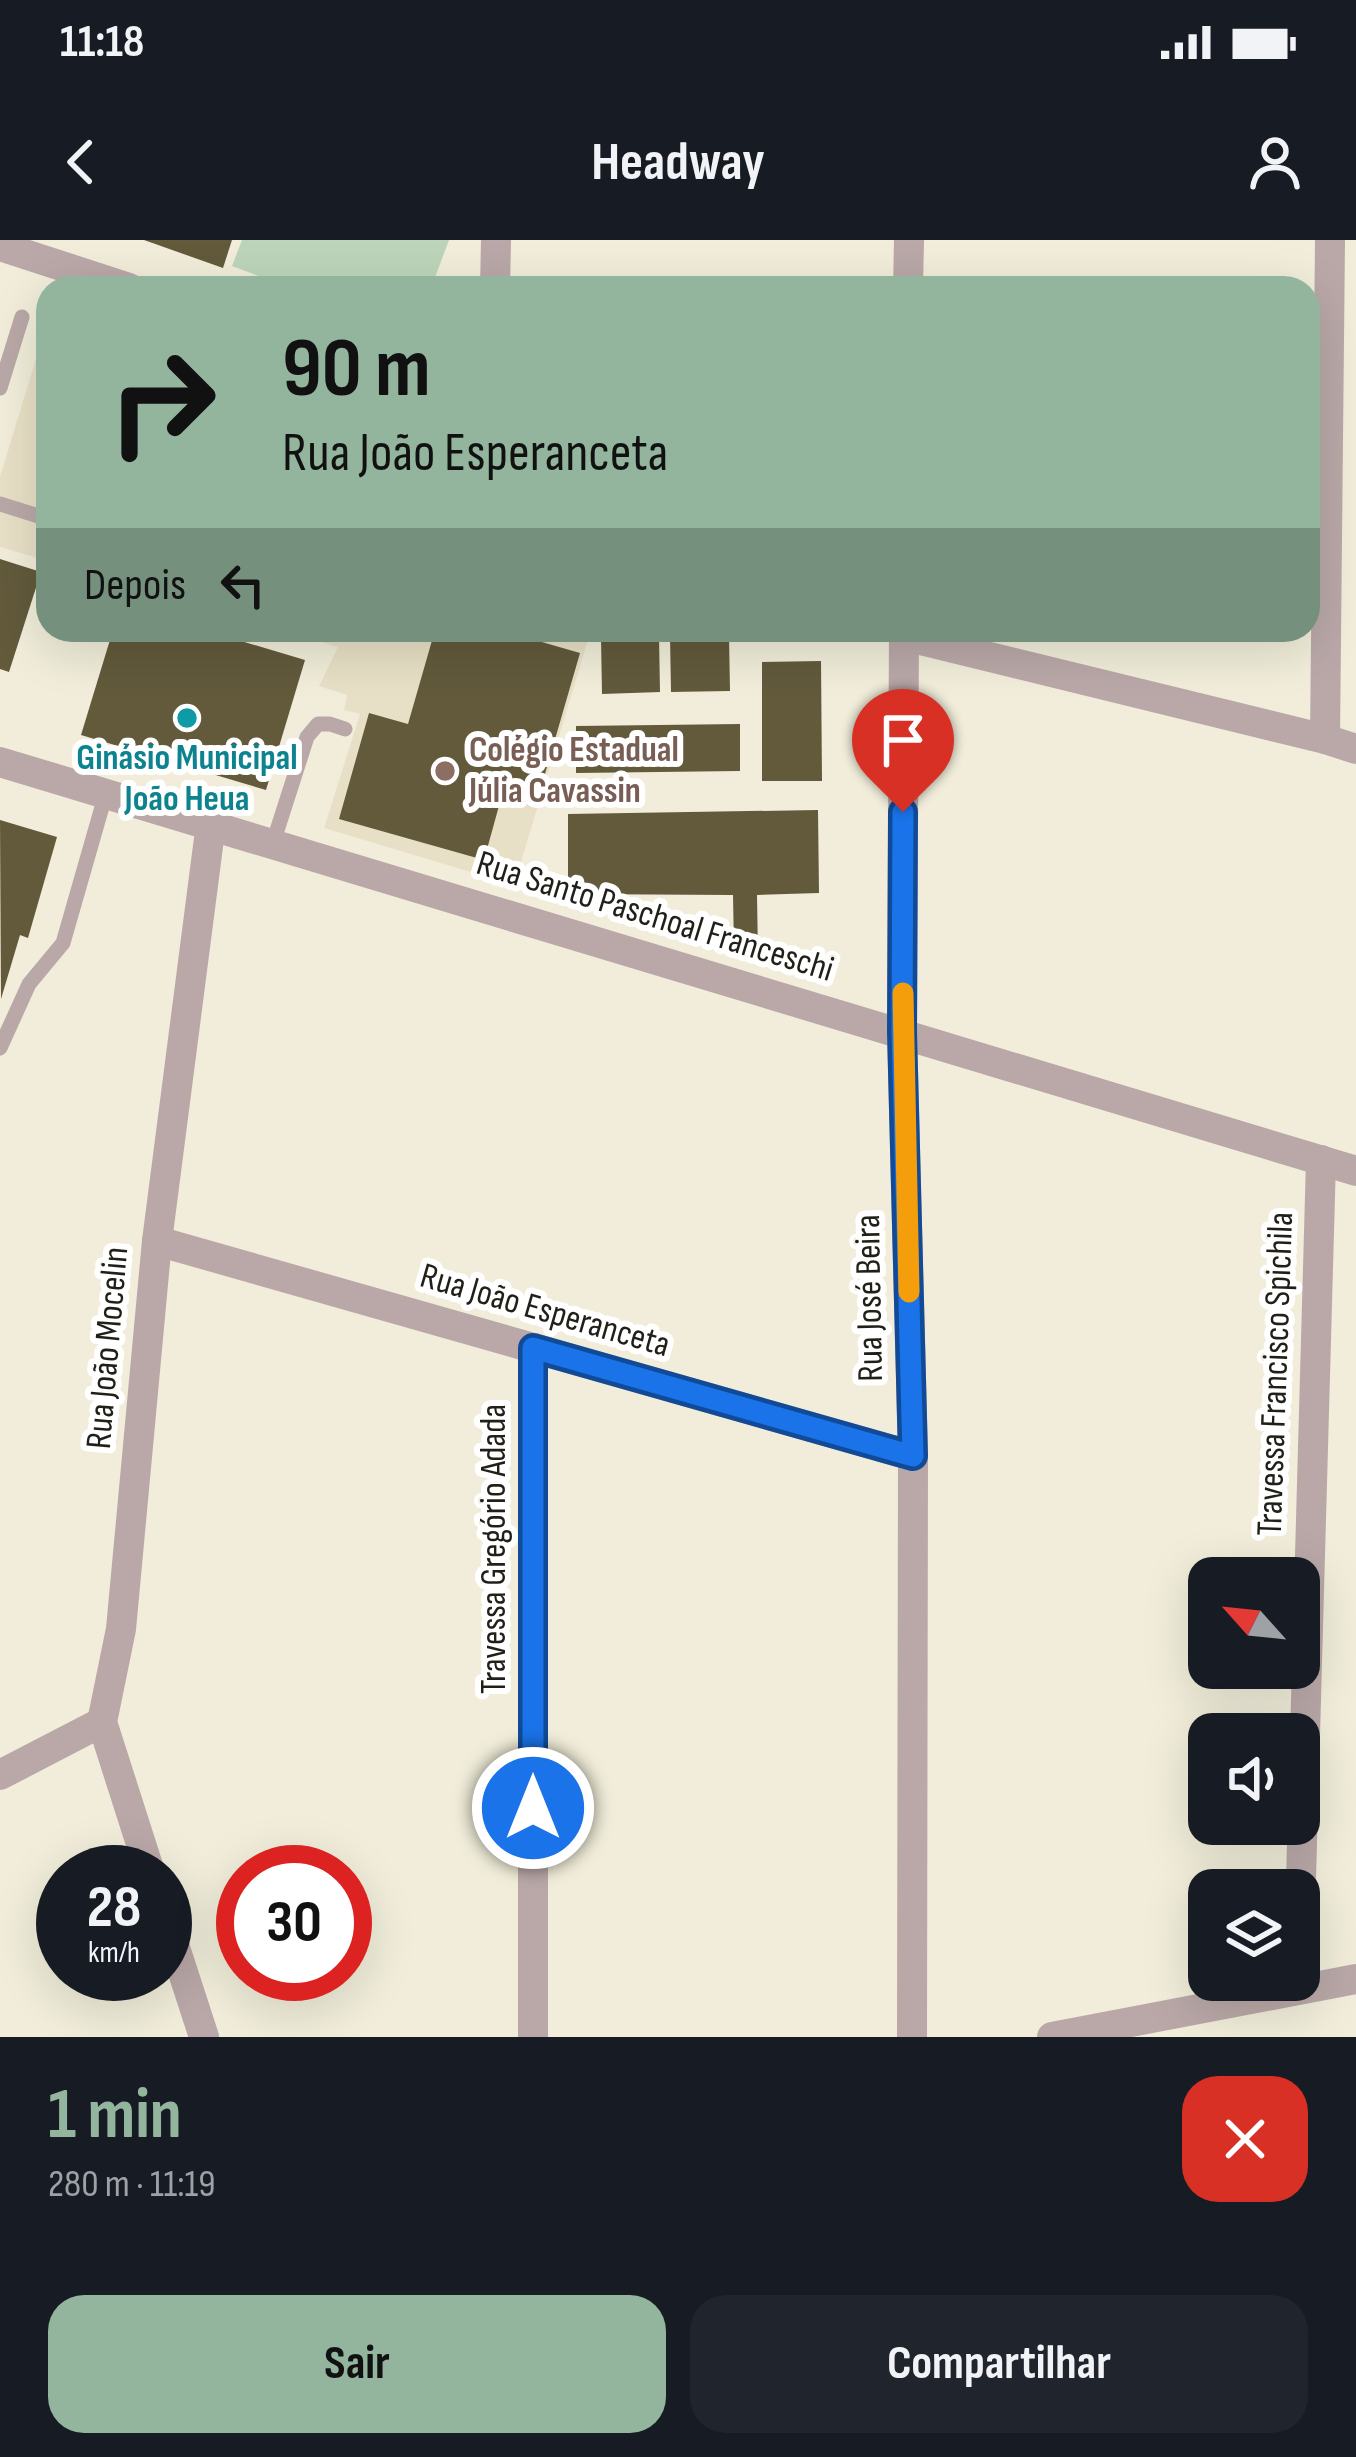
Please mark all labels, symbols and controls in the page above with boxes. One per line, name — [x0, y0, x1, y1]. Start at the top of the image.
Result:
text: 11:18 — [60, 15, 144, 70]
icon: back — [48, 129, 114, 195]
icon: person — [1242, 129, 1308, 195]
text: Headway — [591, 130, 765, 195]
text: 90 m — [282, 319, 431, 420]
icon: right — [84, 324, 240, 480]
text: Rua João Esperanceta — [282, 421, 668, 486]
icon: left — [210, 552, 276, 618]
text: Depois — [84, 558, 186, 613]
pin — [852, 689, 954, 812]
marker: Ginásio Municipal João Heua — [174, 705, 200, 731]
icon: arrive — [870, 707, 936, 773]
place label: Colégio Estadual Júlia Cavassin — [468, 729, 679, 813]
place label: Ginásio Municipal João Heua — [76, 737, 298, 821]
marker: Colégio Estadual Júlia Cavassin — [432, 758, 458, 784]
street label: Rua Santo Paschoal Franceschi — [471, 842, 839, 992]
street label: Travessa Francisco Spichila — [1249, 1211, 1303, 1537]
street label: Rua José Beira — [847, 1214, 893, 1382]
street label: Rua João Mocelin — [78, 1245, 138, 1451]
street label: Rua João Esperanceta — [415, 1255, 675, 1367]
street label: Travessa Gregório Adada — [473, 1404, 516, 1694]
north arrow — [1188, 1557, 1320, 1689]
map controls — [1188, 1557, 1320, 2001]
button: sound — [1188, 1713, 1320, 1845]
position arrow — [470, 1745, 596, 1871]
speed limit sign: 30 — [216, 1845, 372, 2001]
button: layers — [1188, 1869, 1320, 2001]
text: 28 — [87, 1872, 141, 1944]
text: km/h — [88, 1935, 140, 1971]
text: 1 min — [48, 2072, 182, 2159]
button: close — [1182, 2076, 1308, 2202]
text: 280 m · 11:19 — [48, 2161, 216, 2208]
button: Sair — [48, 2295, 666, 2433]
button: Compartilhar — [690, 2295, 1308, 2433]

